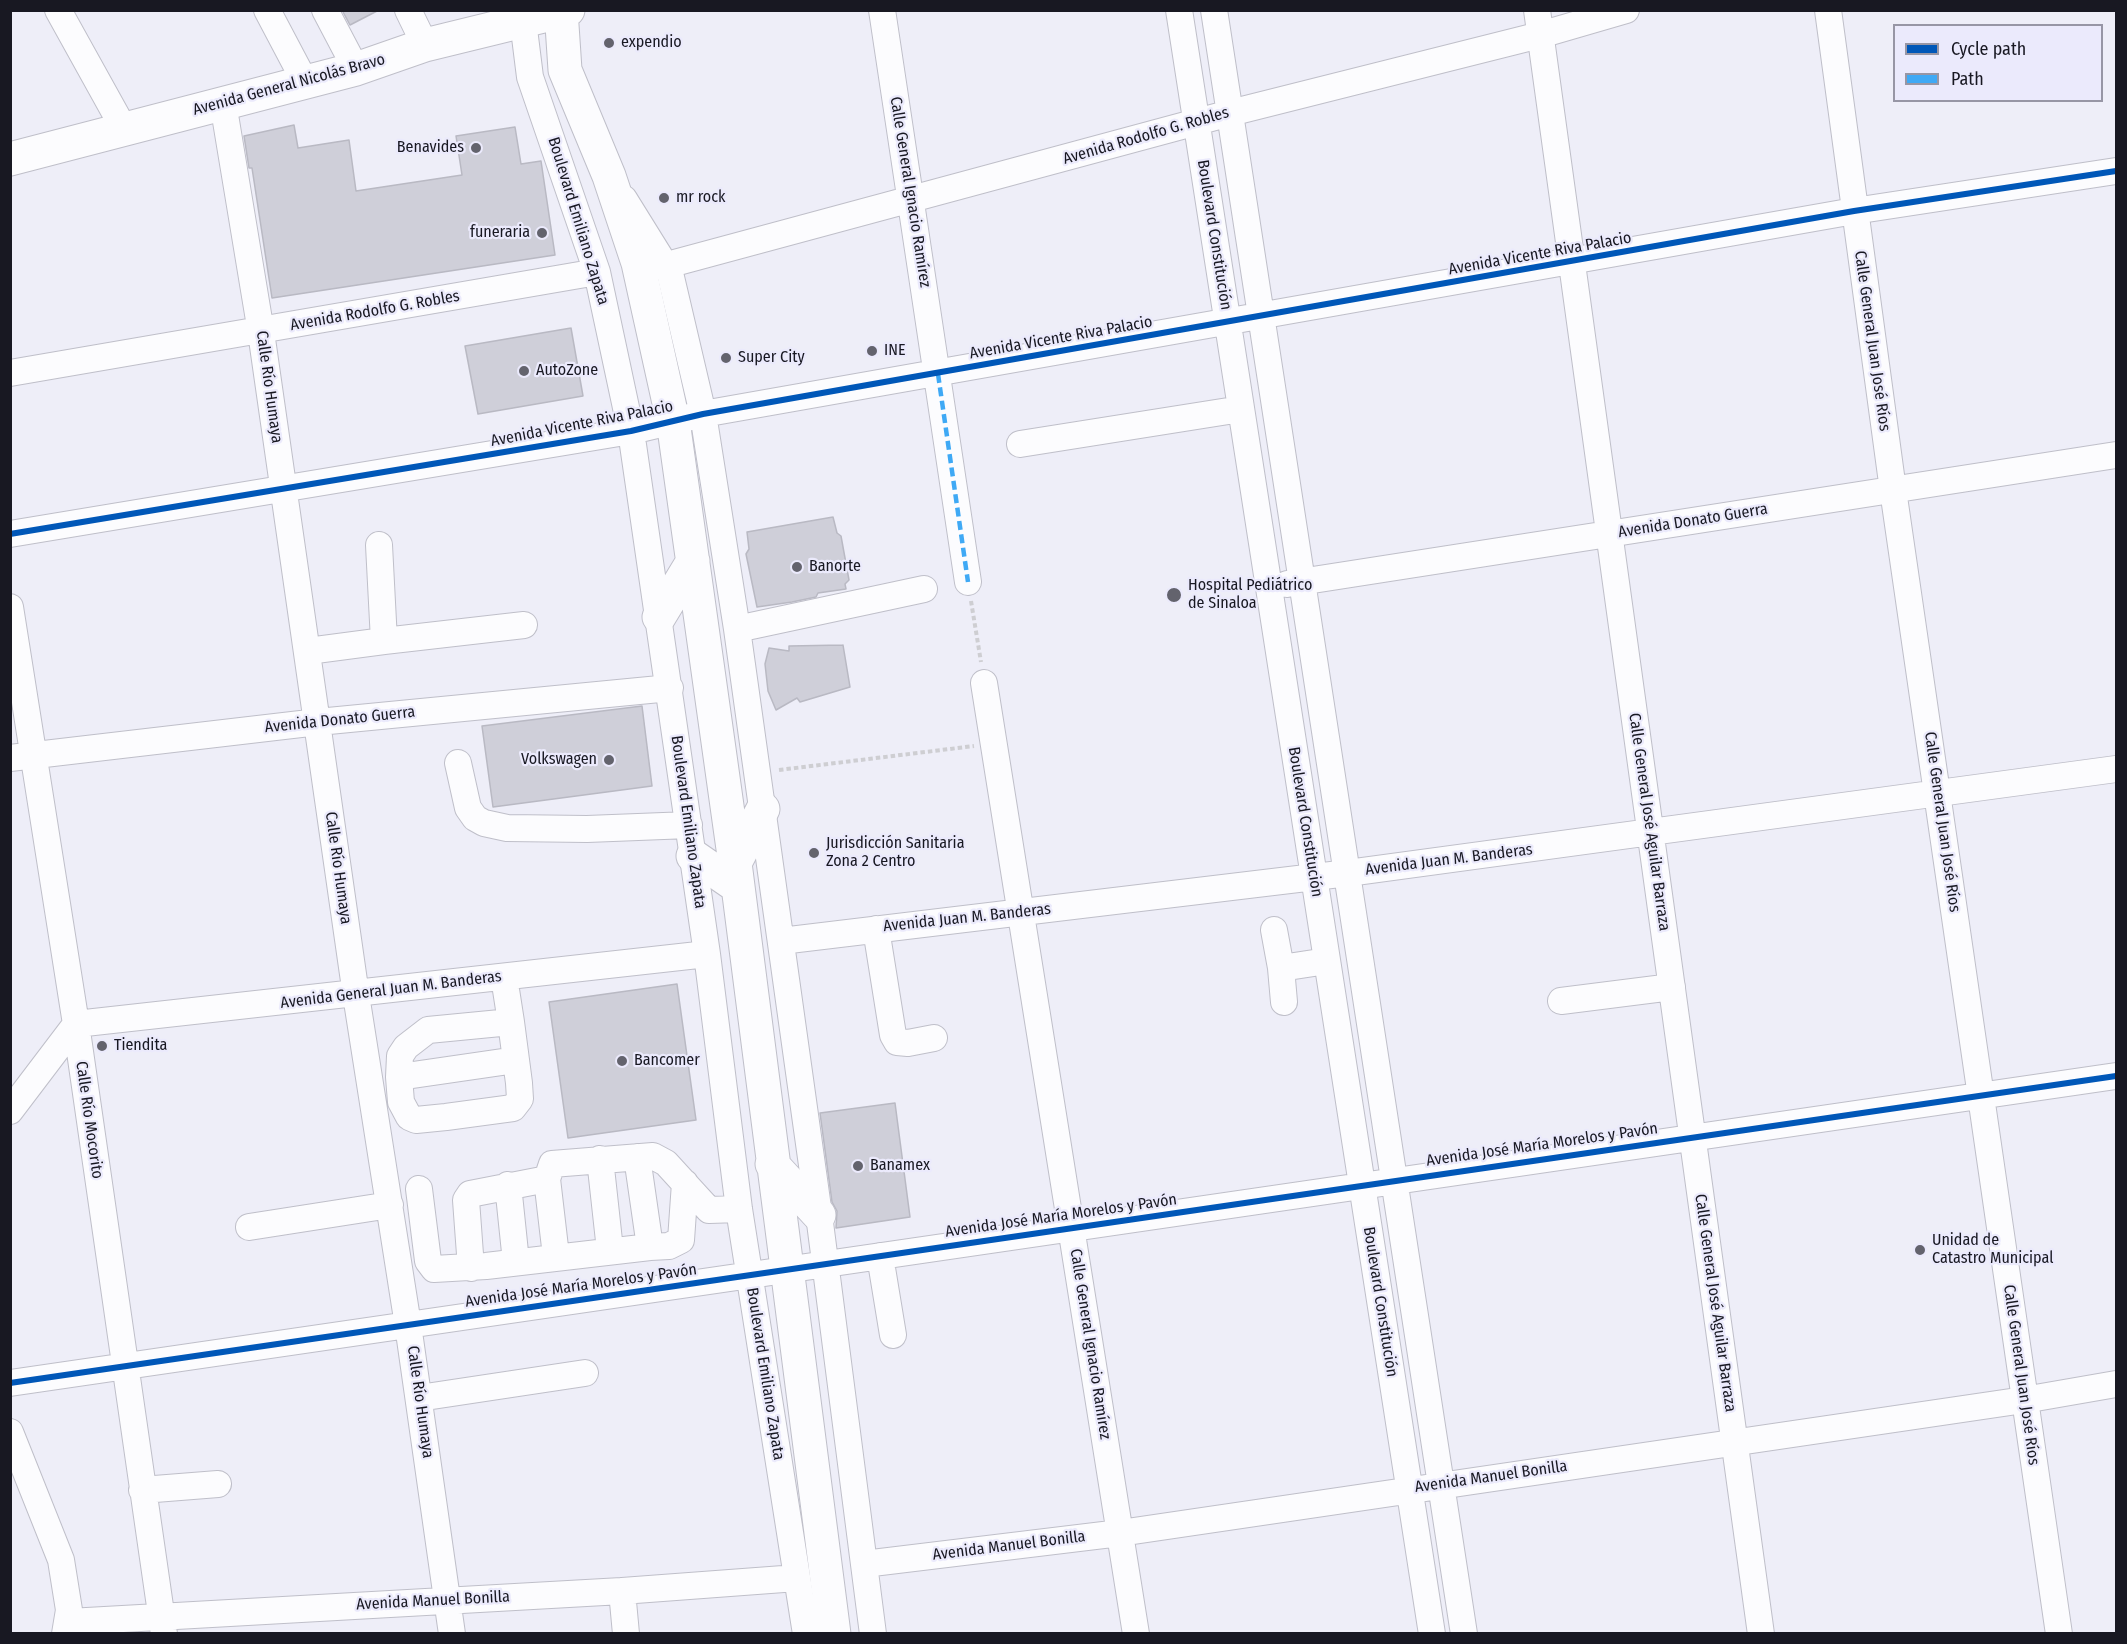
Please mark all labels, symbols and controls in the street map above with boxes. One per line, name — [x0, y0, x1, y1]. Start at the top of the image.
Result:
legend — [1893, 24, 2103, 102]
place label: expendio — [621, 33, 682, 53]
marker: expendio — [602, 36, 616, 50]
text: Cycle path — [1951, 38, 2026, 60]
street label: Avenida General Nicolás Bravo — [191, 50, 387, 120]
text: Path — [1951, 68, 1984, 90]
street label: Calle General Ignacio Ramírez — [885, 95, 935, 289]
street label: Avenida Rodolfo G. Robles — [1061, 103, 1231, 169]
street label: Boulevard Emiliano Zapata — [543, 135, 613, 307]
place label: Benavides — [397, 138, 464, 158]
marker: Benavides — [469, 141, 483, 155]
street label: Boulevard Constitución — [1193, 159, 1235, 311]
place label: mr rock — [676, 188, 726, 208]
marker: mr rock — [657, 191, 671, 205]
place label: funeraria — [470, 223, 530, 243]
marker: funeraria — [535, 226, 549, 240]
street label: Avenida Vicente Riva Palacio — [1447, 228, 1633, 280]
street label: Calle General Juan José Ríos — [1850, 250, 1894, 432]
street label: Avenida Rodolfo G. Robles — [289, 287, 461, 335]
street label: Avenida Vicente Riva Palacio — [968, 312, 1154, 364]
street label: Calle Río Humaya — [252, 330, 286, 444]
place label: INE — [884, 341, 905, 361]
marker: INE — [865, 344, 879, 358]
place label: Super City — [738, 348, 805, 368]
marker: Super City — [719, 351, 733, 365]
place label: AutoZone — [536, 361, 598, 381]
marker: AutoZone — [517, 364, 531, 378]
street label: Avenida Vicente Riva Palacio — [489, 397, 675, 451]
street label: Avenida Donato Guerra — [1617, 500, 1769, 542]
place label: Banorte — [809, 557, 861, 577]
marker: Banorte — [790, 560, 804, 574]
place label: Hospital Pediátrico de Sinaloa — [1188, 576, 1312, 614]
marker: Hospital Pediátrico de Sinaloa — [1165, 586, 1183, 604]
street label: Avenida Donato Guerra — [264, 703, 416, 737]
street label: Calle General José Aguilar Barraza — [1624, 712, 1674, 932]
street label: Calle General Juan José Ríos — [1920, 731, 1964, 913]
street label: Boulevard Emiliano Zapata — [666, 734, 710, 910]
street label: Boulevard Constitución — [1284, 746, 1326, 898]
place label: Volkswagen — [521, 750, 597, 770]
marker: Volkswagen — [602, 753, 616, 767]
street label: Calle Río Humaya — [321, 811, 355, 925]
place label: Jurisdicción Sanitaria Zona 2 Centro — [826, 834, 964, 872]
street label: Avenida Juan M. Banderas — [1364, 840, 1534, 880]
marker: Jurisdicción Sanitaria Zona 2 Centro — [807, 846, 821, 860]
street label: Avenida Juan M. Banderas — [882, 900, 1052, 936]
street label: Avenida General Juan M. Banderas — [279, 967, 503, 1013]
place label: Tiendita — [114, 1036, 167, 1056]
marker: Tiendita — [95, 1039, 109, 1053]
place label: Bancomer — [634, 1051, 700, 1071]
marker: Bancomer — [615, 1054, 629, 1068]
street label: Calle Río Mocorito — [71, 1060, 107, 1180]
street label: Avenida José María Morelos y Pavón — [1425, 1119, 1659, 1171]
place label: Banamex — [870, 1156, 930, 1176]
marker: Banamex — [851, 1159, 865, 1173]
street label: Avenida José María Morelos y Pavón — [944, 1190, 1178, 1242]
street label: Calle General José Aguilar Barraza — [1690, 1193, 1740, 1413]
street label: Boulevard Constitución — [1359, 1226, 1401, 1378]
place label: Unidad de Catastro Municipal — [1932, 1231, 2053, 1269]
marker: Unidad de Catastro Municipal — [1913, 1243, 1927, 1257]
street label: Calle General Ignacio Ramírez — [1065, 1247, 1115, 1441]
street label: Avenida José María Morelos y Pavón — [464, 1260, 698, 1312]
street label: Calle General Juan José Ríos — [1999, 1284, 2043, 1466]
street label: Boulevard Emiliano Zapata — [742, 1286, 788, 1462]
street label: Calle Río Humaya — [403, 1345, 437, 1459]
street label: Avenida Manuel Bonilla — [1414, 1457, 1568, 1497]
street label: Avenida Manuel Bonilla — [932, 1527, 1086, 1565]
street label: Avenida Manuel Bonilla — [356, 1587, 510, 1615]

